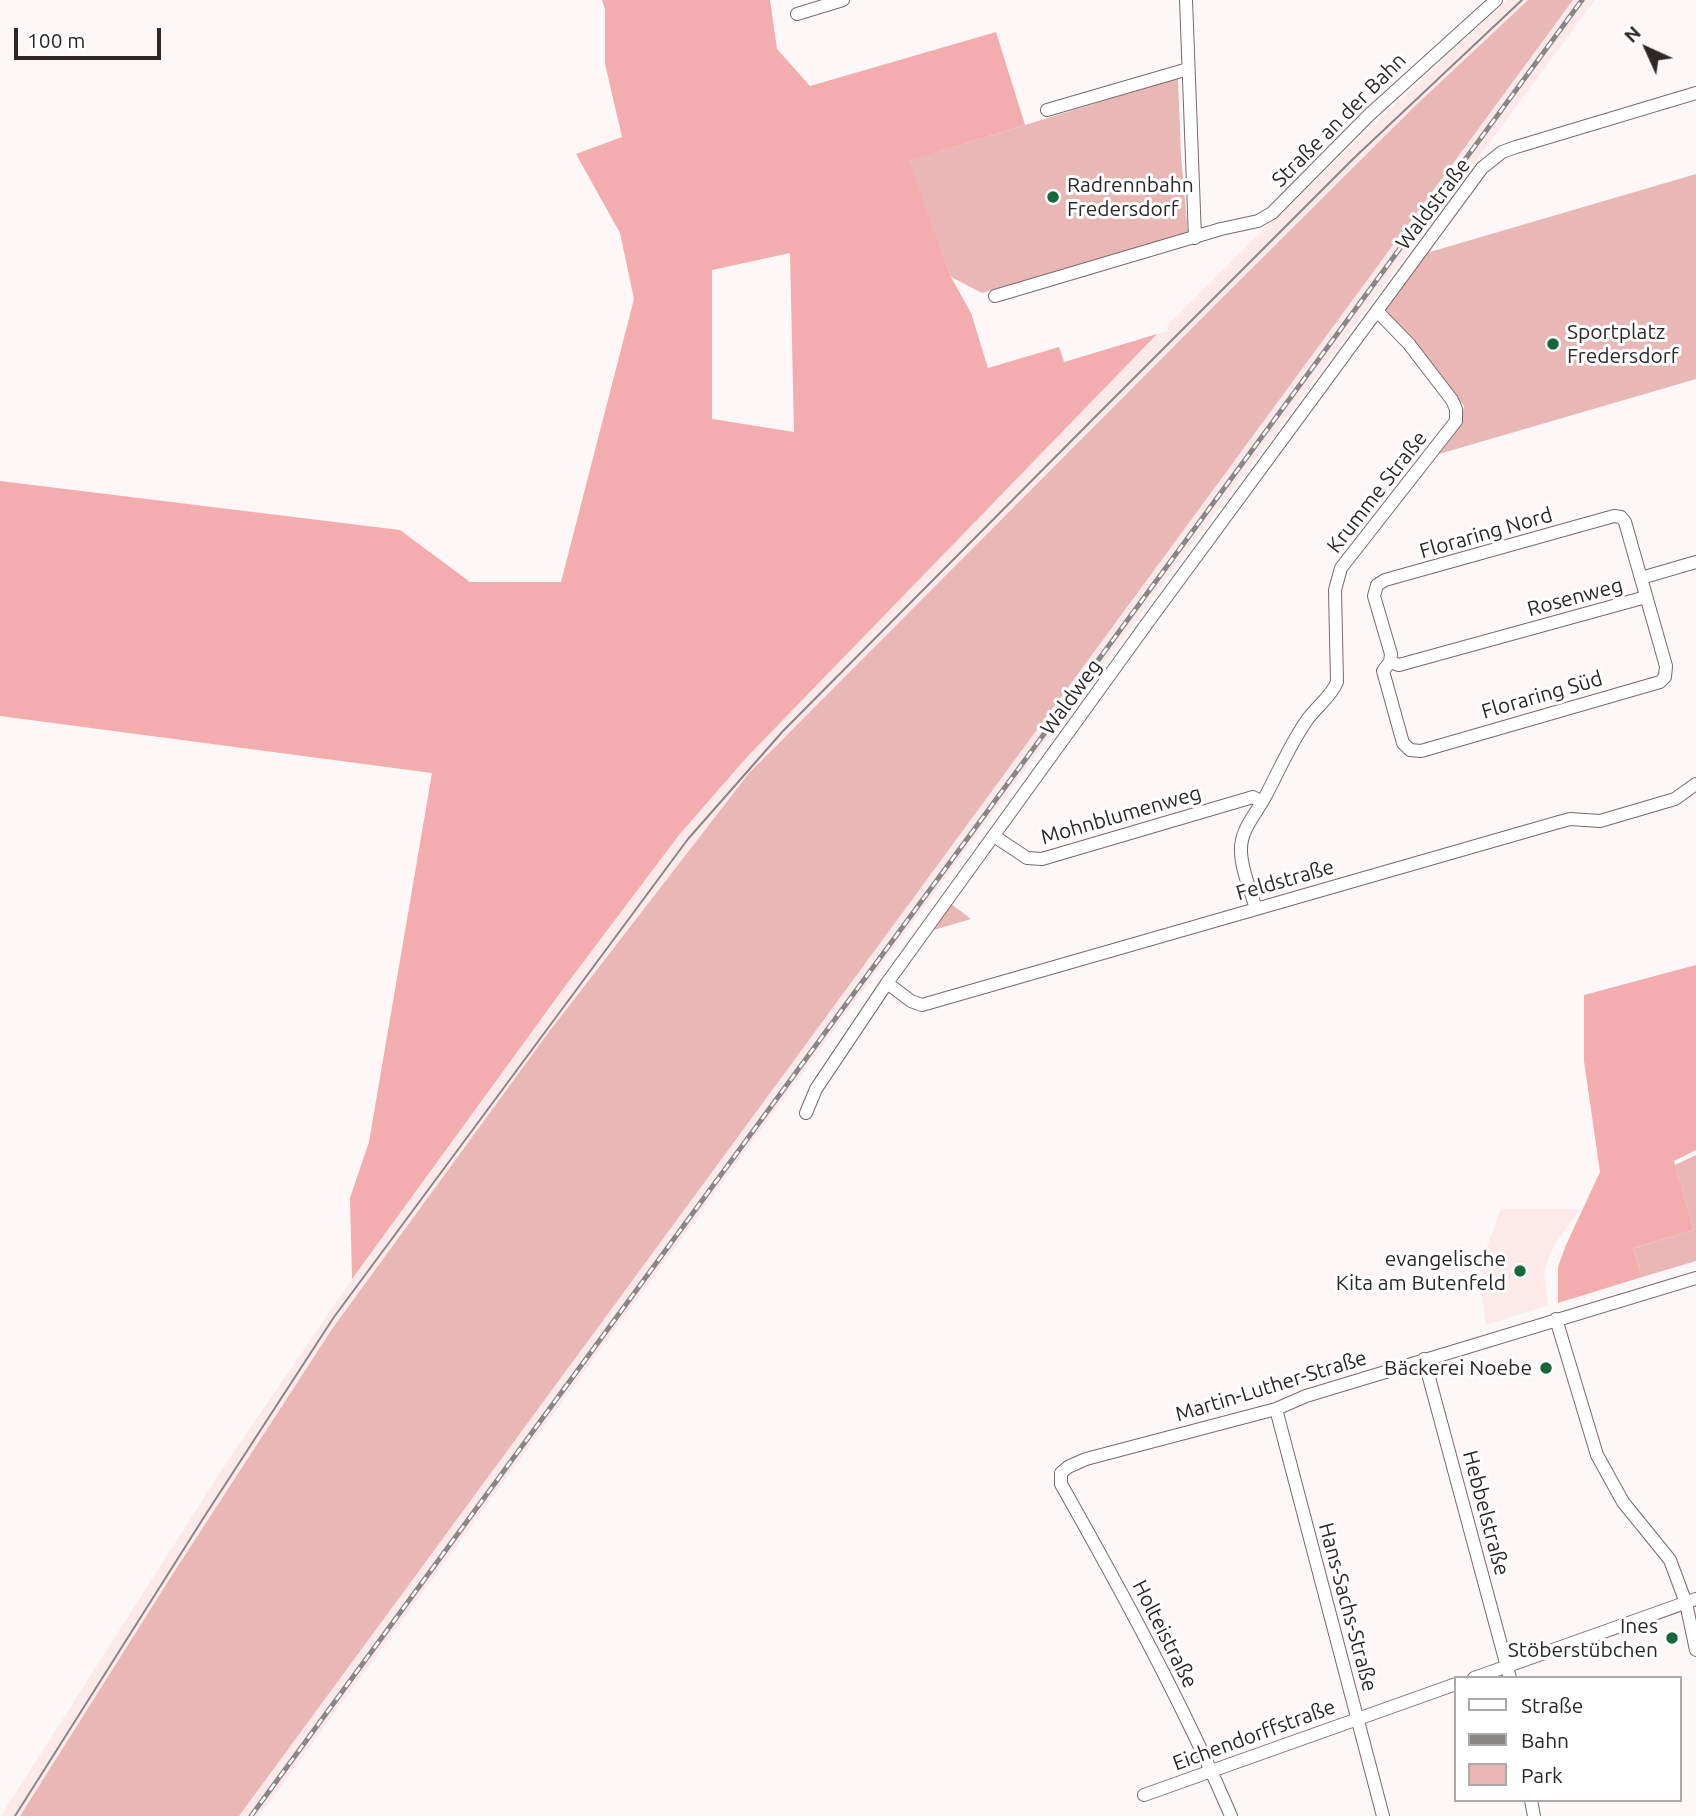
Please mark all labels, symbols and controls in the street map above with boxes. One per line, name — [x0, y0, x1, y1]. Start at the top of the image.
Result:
scale bar — [18, 14, 164, 58]
north arrow — [1612, 14, 1682, 84]
text: N — [1619, 21, 1645, 47]
text: 100 m — [27, 28, 85, 52]
street label: Straße an der Bahn — [1267, 48, 1411, 192]
street label: Waldstraße — [1390, 153, 1476, 255]
place label: Radrennbahn Fredersdorf — [1067, 172, 1194, 222]
marker: Radrennbahn Fredersdorf — [1045, 189, 1061, 205]
place label: Sportplatz Fredersdorf — [1567, 319, 1679, 369]
marker: Sportplatz Fredersdorf — [1545, 336, 1561, 352]
street label: Krumme Straße — [1322, 426, 1432, 558]
street label: Floraring Nord — [1417, 502, 1555, 564]
street label: Rosenweg — [1524, 572, 1626, 622]
street label: Waldweg — [1035, 654, 1107, 740]
street label: Floraring Süd — [1479, 666, 1605, 724]
street label: Mohnblumenweg — [1038, 780, 1204, 850]
street label: Feldstraße — [1233, 854, 1337, 906]
place label: evangelische Kita am Butenfeld — [1336, 1246, 1506, 1296]
marker: evangelische Kita am Butenfeld — [1512, 1263, 1528, 1279]
street label: Martin-Luther-Straße — [1172, 1345, 1370, 1427]
place label: Bäckerei Noebe — [1384, 1355, 1532, 1381]
marker: Bäckerei Noebe — [1538, 1360, 1554, 1376]
street label: Hebbelstraße — [1457, 1448, 1515, 1578]
street label: Hans-Sachs-Straße — [1313, 1520, 1383, 1694]
street label: Holteistraße — [1127, 1576, 1203, 1692]
place label: Ines Stöberstübchen — [1508, 1613, 1658, 1663]
marker: Ines Stöberstübchen — [1664, 1630, 1680, 1646]
legend — [1454, 1676, 1682, 1802]
text: Straße — [1521, 1693, 1583, 1717]
street label: Eichendorffstraße — [1169, 1694, 1339, 1776]
text: Bahn — [1521, 1728, 1569, 1752]
text: Park — [1521, 1763, 1563, 1787]

